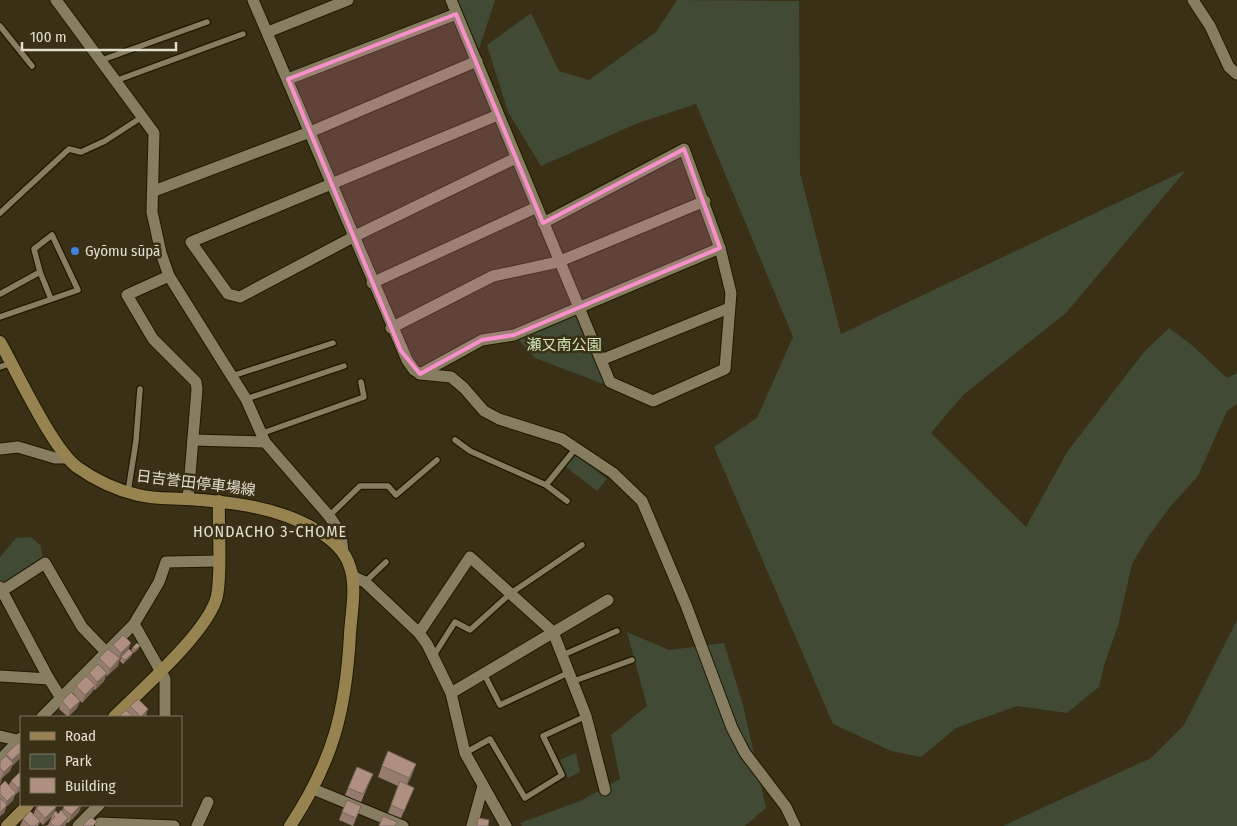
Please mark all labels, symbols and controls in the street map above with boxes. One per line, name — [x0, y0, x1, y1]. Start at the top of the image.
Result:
scale bar — [22, 20, 176, 52]
text: 100 m — [30, 28, 67, 46]
place label: Gyōmu sūpā — [85, 242, 160, 260]
marker: Gyōmu sūpā — [69, 245, 81, 257]
park label: 瀬又南公園 — [526, 336, 602, 354]
street label: 日吉誉田停車場線 — [135, 467, 257, 499]
district label: HONDACHO 3-CHOME — [193, 522, 347, 541]
legend — [20, 716, 182, 806]
text: Road — [65, 727, 96, 745]
text: Park — [65, 752, 92, 770]
text: Building — [65, 777, 116, 795]

